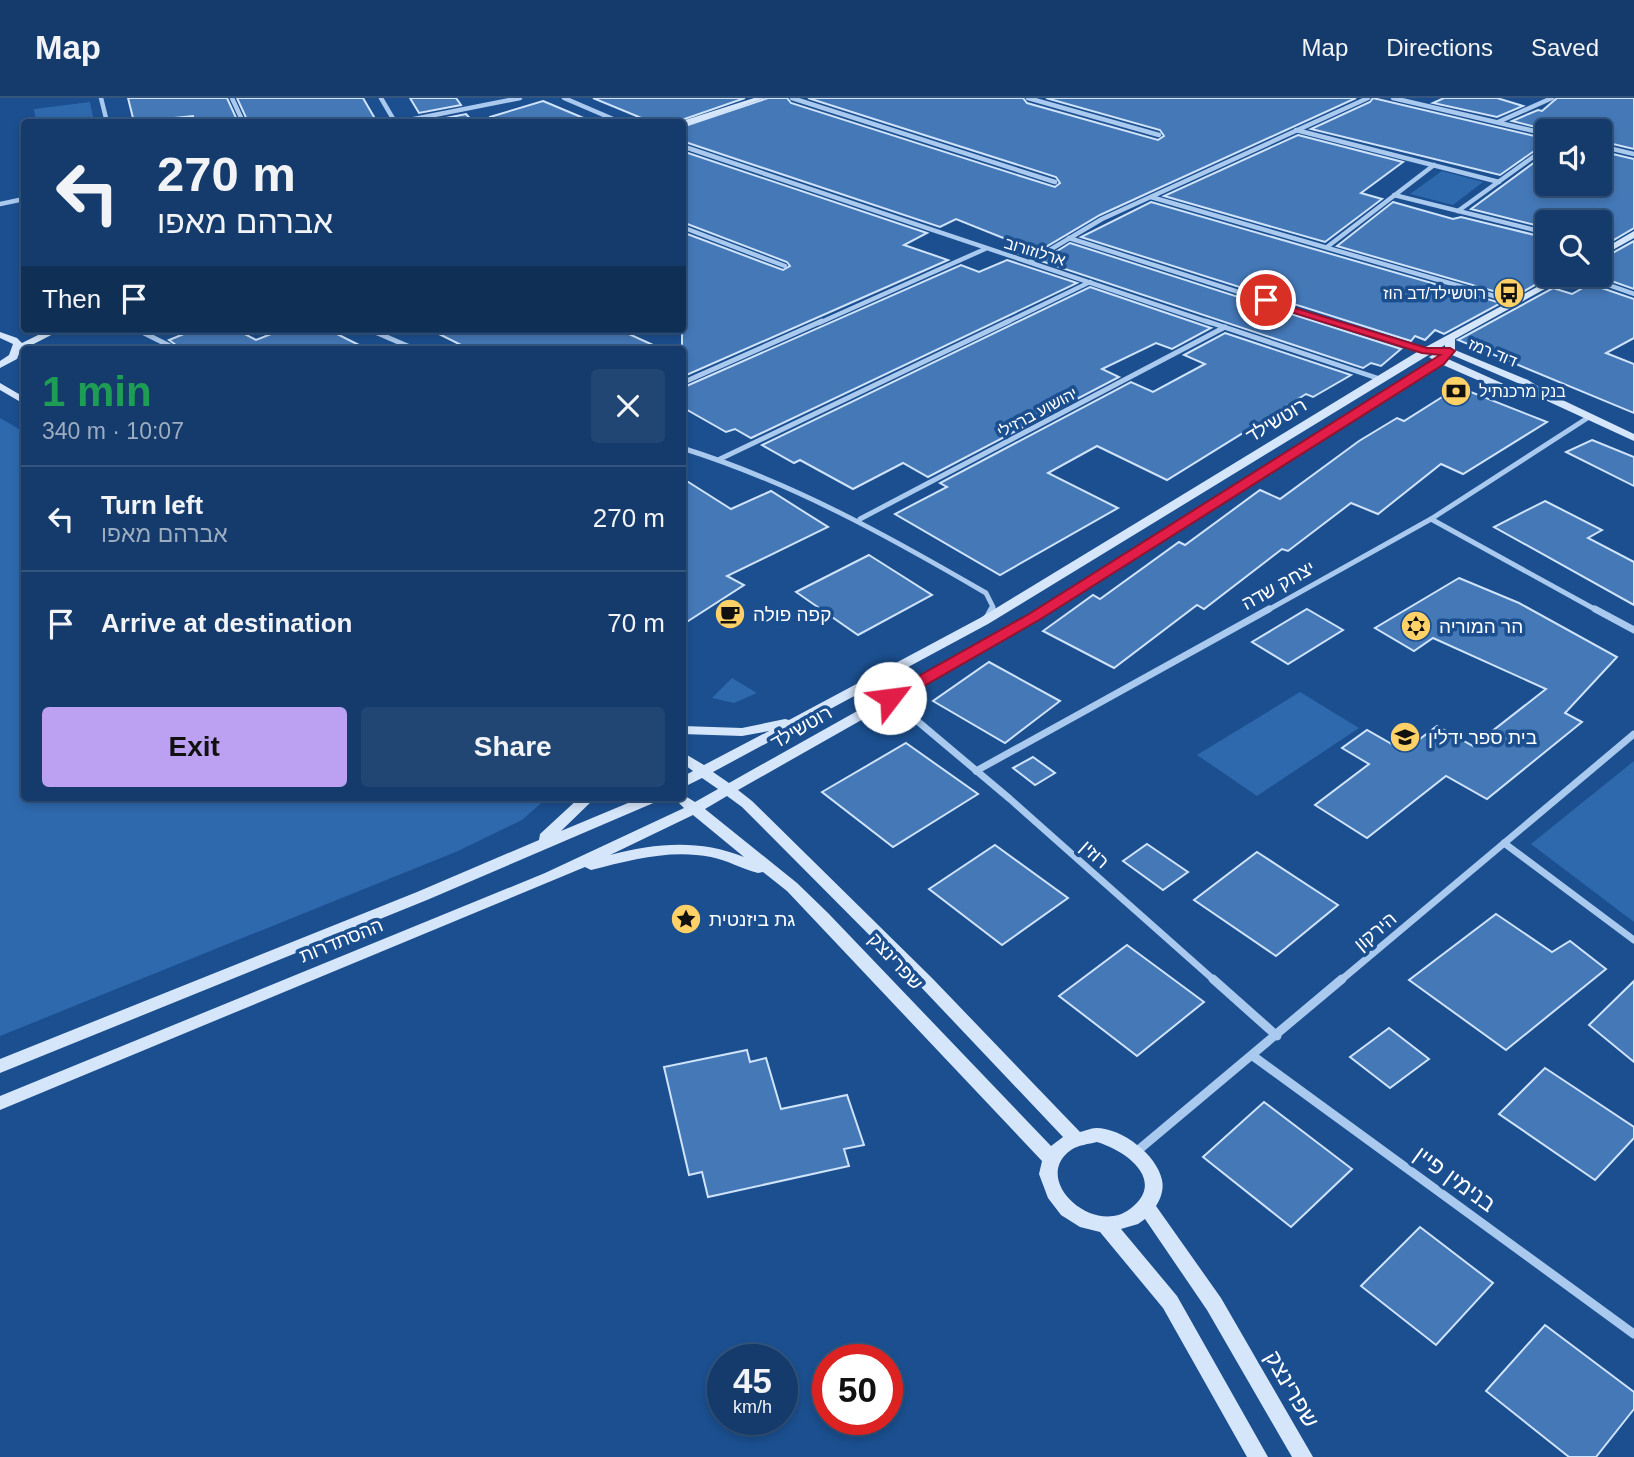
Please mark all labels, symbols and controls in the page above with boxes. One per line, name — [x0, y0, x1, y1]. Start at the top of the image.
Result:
text: Map — [35, 29, 101, 66]
text: Map — [1302, 34, 1348, 61]
text: Directions — [1386, 34, 1493, 61]
text: Saved — [1531, 34, 1599, 61]
map controls — [1535, 119, 1612, 287]
button: sound — [1535, 119, 1612, 196]
icon: left — [42, 147, 133, 238]
text: 270 m — [157, 147, 296, 201]
text: אברהם מאפו — [157, 204, 333, 240]
button: search — [1535, 210, 1612, 287]
street label: ארלוזורוב — [1002, 234, 1067, 269]
pin — [1236, 270, 1296, 330]
bus stop icon: רוטשילד/דב הוז — [1492, 276, 1526, 310]
icon: arrive — [115, 280, 153, 318]
icon: arrive — [1247, 281, 1285, 319]
text: Then — [42, 284, 101, 314]
place label: רוטשילד/דב הוז — [1383, 285, 1486, 302]
street label: דוד רמז — [1466, 335, 1520, 370]
text: 1 min — [42, 368, 152, 415]
button: close — [591, 369, 665, 443]
bank icon: בנק מרכנתיל — [1439, 374, 1473, 408]
place label: בנק מרכנתיל — [1479, 383, 1566, 400]
street label: יהושוע ברזילי — [994, 384, 1080, 441]
street label: רוטשילד — [1242, 394, 1310, 447]
text: 340 m · 10:07 — [42, 418, 184, 444]
text: Turn left — [101, 490, 203, 520]
icon: left — [42, 500, 80, 538]
text: 270 m — [593, 503, 665, 533]
text: אברהם מאפו — [101, 521, 228, 547]
street label: יצחק שדה — [1238, 557, 1318, 614]
cafe icon: קפה פולה — [713, 597, 747, 631]
place label: קפה פולה — [753, 604, 831, 625]
icon: arrive — [42, 605, 80, 643]
text: Arrive at destination — [101, 608, 352, 638]
text: 70 m — [607, 608, 665, 638]
synagogue icon: הר המוריה — [1399, 609, 1433, 643]
place label: הר המוריה — [1439, 616, 1523, 637]
position arrow — [853, 661, 927, 735]
street label: רוטשילד — [767, 702, 835, 753]
button: Exit — [42, 707, 347, 787]
button: Share — [361, 707, 665, 787]
school or university icon: בית ספר ידלין — [1388, 720, 1422, 754]
place label: בית ספר ידלין — [1428, 727, 1537, 748]
street label: רוזין — [1076, 836, 1113, 873]
place icon: גת ביזנטית — [669, 902, 703, 936]
street label: הירקון — [1350, 908, 1401, 955]
place label: גת ביזנטית — [709, 909, 795, 930]
street label: ההסתדרות — [296, 914, 386, 967]
street label: שפרינצק — [864, 929, 927, 994]
street label: בנימין פיין — [1409, 1141, 1501, 1217]
speed limit sign: 50 — [812, 1344, 903, 1435]
street label: שפרינצק — [1260, 1346, 1324, 1432]
text: 45 — [733, 1361, 772, 1400]
text: km/h — [733, 1397, 772, 1417]

